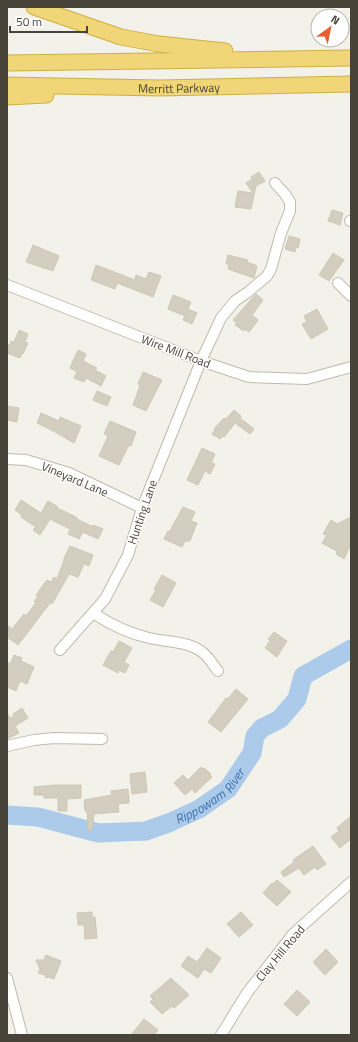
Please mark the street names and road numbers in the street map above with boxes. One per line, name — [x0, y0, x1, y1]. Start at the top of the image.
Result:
street label: Merritt Parkway — [138, 77, 220, 98]
street label: Wire Mill Road — [139, 329, 213, 373]
street label: Vineyard Lane — [39, 456, 111, 502]
street label: Hunting Lane — [122, 477, 162, 547]
street label: Clay Hill Road — [251, 921, 309, 985]

